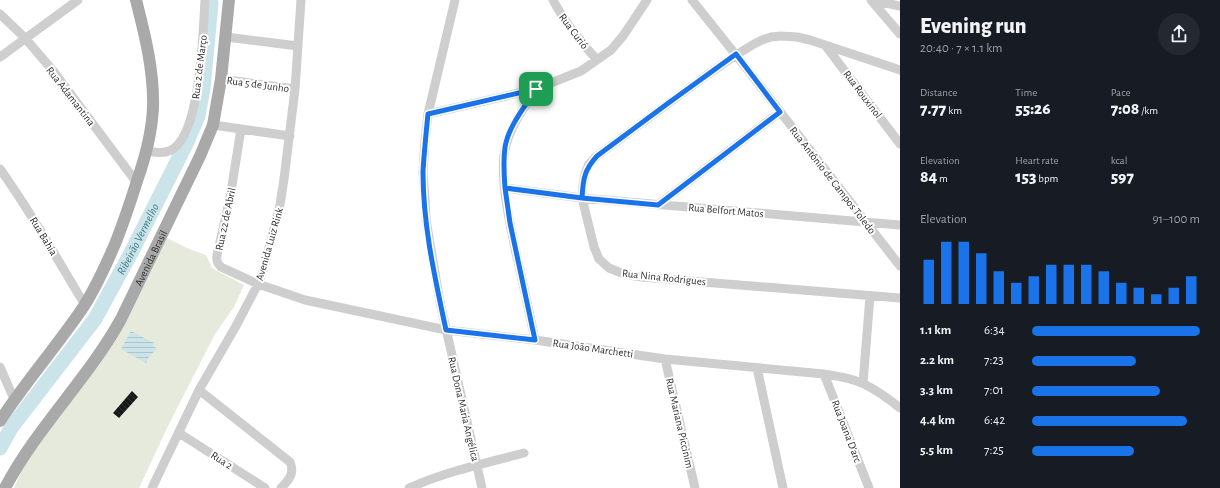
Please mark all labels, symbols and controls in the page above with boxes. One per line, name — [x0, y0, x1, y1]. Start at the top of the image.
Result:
street label: Rua Curió — [557, 12, 590, 51]
button: share — [1158, 13, 1200, 55]
text: Evening run — [920, 15, 1027, 37]
street label: Rua 2 de Março — [190, 34, 209, 100]
text: 20:40 · 7 × 1.1 km — [920, 42, 1003, 55]
street label: Rua Adamantina — [44, 65, 97, 128]
street label: Rua Rouxinol — [841, 68, 884, 120]
pin — [519, 72, 553, 106]
street label: Rua 5 de Junho — [226, 75, 290, 94]
icon: arrive — [525, 78, 547, 100]
text: Distance — [920, 87, 957, 98]
text: Time — [1015, 87, 1037, 98]
text: Pace — [1111, 87, 1130, 98]
text: 7.77 — [920, 100, 946, 117]
text: 55:26 — [1015, 100, 1051, 117]
text: 7:08 — [1111, 100, 1139, 117]
text: km — [946, 105, 962, 116]
text: /km — [1139, 105, 1158, 116]
street label: Rua Antônio de Campos Toledo — [788, 125, 878, 236]
text: Elevation — [920, 155, 960, 166]
text: Heart rate — [1015, 155, 1059, 166]
text: kcal — [1111, 155, 1127, 166]
text: 84 — [920, 168, 937, 185]
text: 153 — [1015, 168, 1037, 185]
text: 597 — [1111, 168, 1134, 185]
text: m — [937, 173, 948, 184]
text: bpm — [1037, 173, 1058, 184]
street label: Rua 22 de Abril — [213, 187, 237, 251]
water label: Ribeirão Vermelho — [114, 202, 161, 277]
street label: Rua Belfort Matos — [688, 202, 764, 219]
street label: Avenida Luiz Rink — [254, 206, 285, 282]
text: Elevation — [920, 213, 967, 226]
text: 91–100 m — [1152, 213, 1200, 226]
street label: Rua Bahia — [28, 215, 59, 257]
street label: Avenida Brasil — [133, 229, 169, 288]
street label: Rua Nina Rodrigues — [621, 268, 706, 287]
text: 1.1 km — [920, 324, 951, 337]
text: 6:34 — [984, 324, 1005, 337]
street label: Rua João Marchetti — [552, 337, 634, 360]
text: 2.2 km — [920, 354, 954, 367]
text: 7:23 — [984, 354, 1004, 367]
street label: Rua Dona Maria Angélica — [446, 356, 481, 462]
street label: Rua Mariana Piccinim — [664, 377, 695, 470]
text: 3.3 km — [920, 384, 953, 397]
text: 7:01 — [984, 384, 1004, 397]
street label: Rua Joana D'arc — [830, 398, 864, 465]
text: 4.4 km — [920, 414, 955, 427]
text: 6:42 — [984, 414, 1005, 427]
text: 5.5 km — [920, 444, 953, 457]
text: 7:25 — [984, 444, 1004, 457]
street label: Rua 2 — [209, 449, 235, 471]

